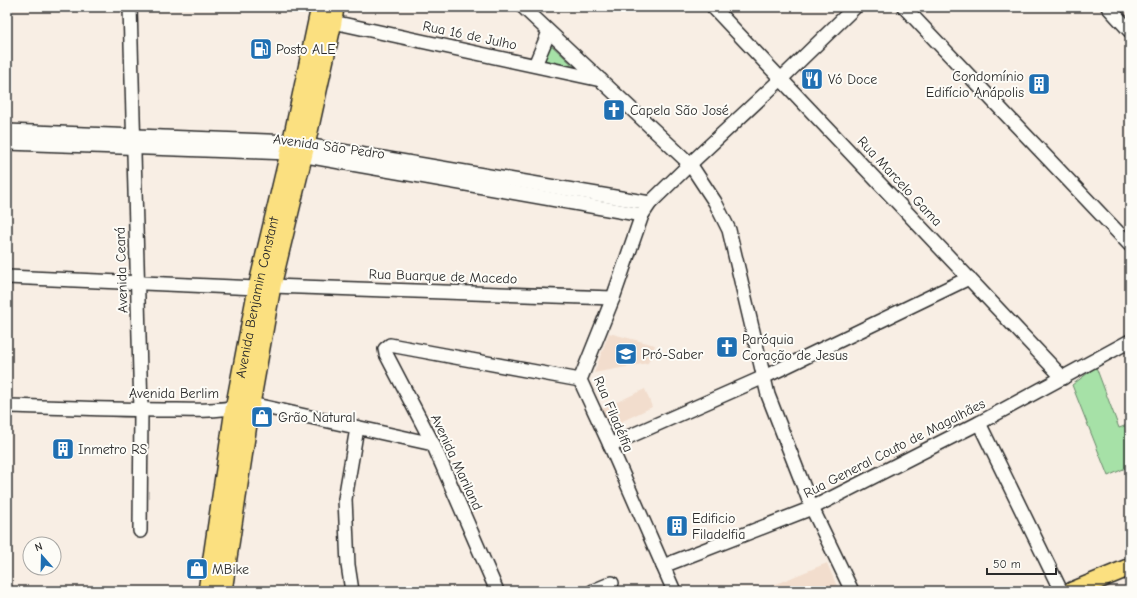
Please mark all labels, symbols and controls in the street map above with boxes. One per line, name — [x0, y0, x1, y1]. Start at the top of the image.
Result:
street label: Rua 16 de Julho — [421, 17, 519, 54]
fuel station icon: Posto ALE — [248, 36, 274, 62]
place label: Posto ALE — [276, 41, 336, 58]
restaurant icon: Vó Doce — [799, 66, 825, 92]
place label: Condomínio Edifício Anápolis — [926, 68, 1024, 101]
place label: Vó Doce — [828, 71, 877, 88]
building icon: Condomínio Edifício Anápolis — [1026, 71, 1052, 97]
church icon: Capela São José — [601, 97, 627, 123]
place label: Capela São José — [630, 102, 729, 119]
street label: Avenida São Pedro — [272, 130, 386, 163]
street label: Rua Marcelo Gama — [854, 133, 946, 230]
street label: Avenida Benjamin Constant — [232, 214, 283, 379]
street label: Avenida Ceará — [112, 227, 131, 313]
street label: Rua Buarque de Macedo — [368, 265, 517, 288]
place label: Paróquia Coração de Jesus — [742, 331, 848, 364]
church icon: Paróquia Coração de Jesus — [714, 334, 740, 360]
school or university icon: Pró-Saber — [613, 341, 639, 367]
place label: Pró-Saber — [642, 346, 703, 363]
street label: Rua Filadélfia — [590, 374, 637, 455]
street label: Avenida Berlim — [129, 385, 219, 402]
street label: Rua General Couto de Magalhães — [801, 395, 988, 502]
shop icon: Grão Natural — [249, 404, 275, 430]
place label: Grão Natural — [278, 409, 356, 426]
street label: Avenida Mariland — [427, 411, 486, 513]
building icon: Inmetro RS — [50, 436, 76, 462]
place label: Inmetro RS — [78, 441, 148, 458]
place label: Edificio Filadelfia — [692, 510, 745, 543]
building icon: Edificio Filadelfia — [664, 513, 690, 539]
north arrow — [22, 536, 62, 576]
text: N — [33, 540, 44, 554]
scale bar — [987, 550, 1056, 576]
shop icon: MBike — [184, 556, 210, 582]
text: 50 m — [993, 557, 1021, 571]
place label: MBike — [212, 561, 249, 578]

